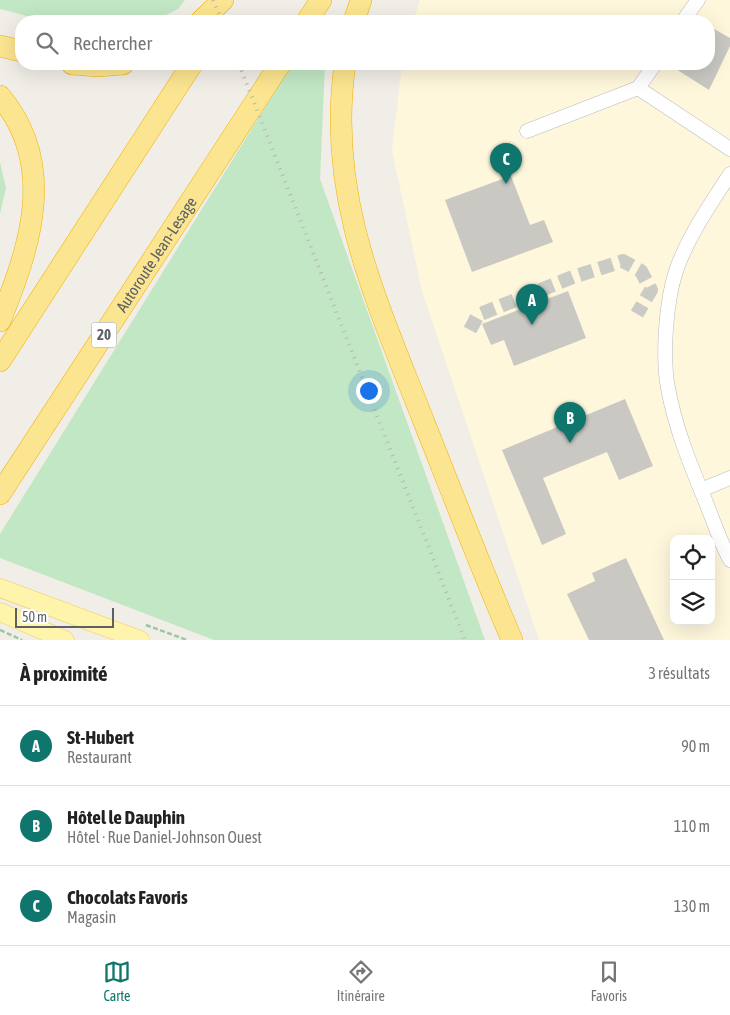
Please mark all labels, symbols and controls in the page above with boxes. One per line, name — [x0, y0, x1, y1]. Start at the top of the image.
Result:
search box — [15, 15, 715, 70]
icon: search — [33, 29, 61, 57]
text: Rechercher — [73, 32, 152, 54]
pin: C — [490, 143, 522, 184]
street label: Autoroute Jean-Lesage — [112, 193, 200, 315]
pin: A — [516, 284, 548, 325]
road number: 20 — [92, 322, 116, 348]
your location — [356, 378, 382, 404]
pin: B — [554, 402, 586, 443]
map controls — [670, 535, 715, 625]
button: locate — [670, 535, 715, 580]
button: layers — [670, 580, 715, 625]
scale bar — [15, 605, 114, 628]
text: 50 m — [22, 609, 47, 625]
text: À proximité — [20, 661, 108, 685]
text: 3 résultats — [648, 664, 710, 682]
text: St-Hubert — [67, 726, 134, 748]
text: A — [32, 737, 40, 755]
text: 90 m — [681, 737, 710, 755]
text: Restaurant — [67, 748, 132, 766]
text: Hôtel le Dauphin — [67, 806, 185, 828]
text: B — [32, 817, 40, 835]
text: 110 m — [674, 817, 710, 835]
text: Hôtel · Rue Daniel-Johnson Ouest — [67, 828, 262, 846]
text: Chocolats Favoris — [67, 886, 188, 908]
text: C — [32, 897, 40, 915]
text: 130 m — [674, 897, 710, 915]
text: Magasin — [67, 908, 116, 926]
tab: Carte — [103, 958, 131, 1004]
tab: Itinéraire — [337, 958, 385, 1004]
tab: Favoris — [591, 958, 627, 1004]

